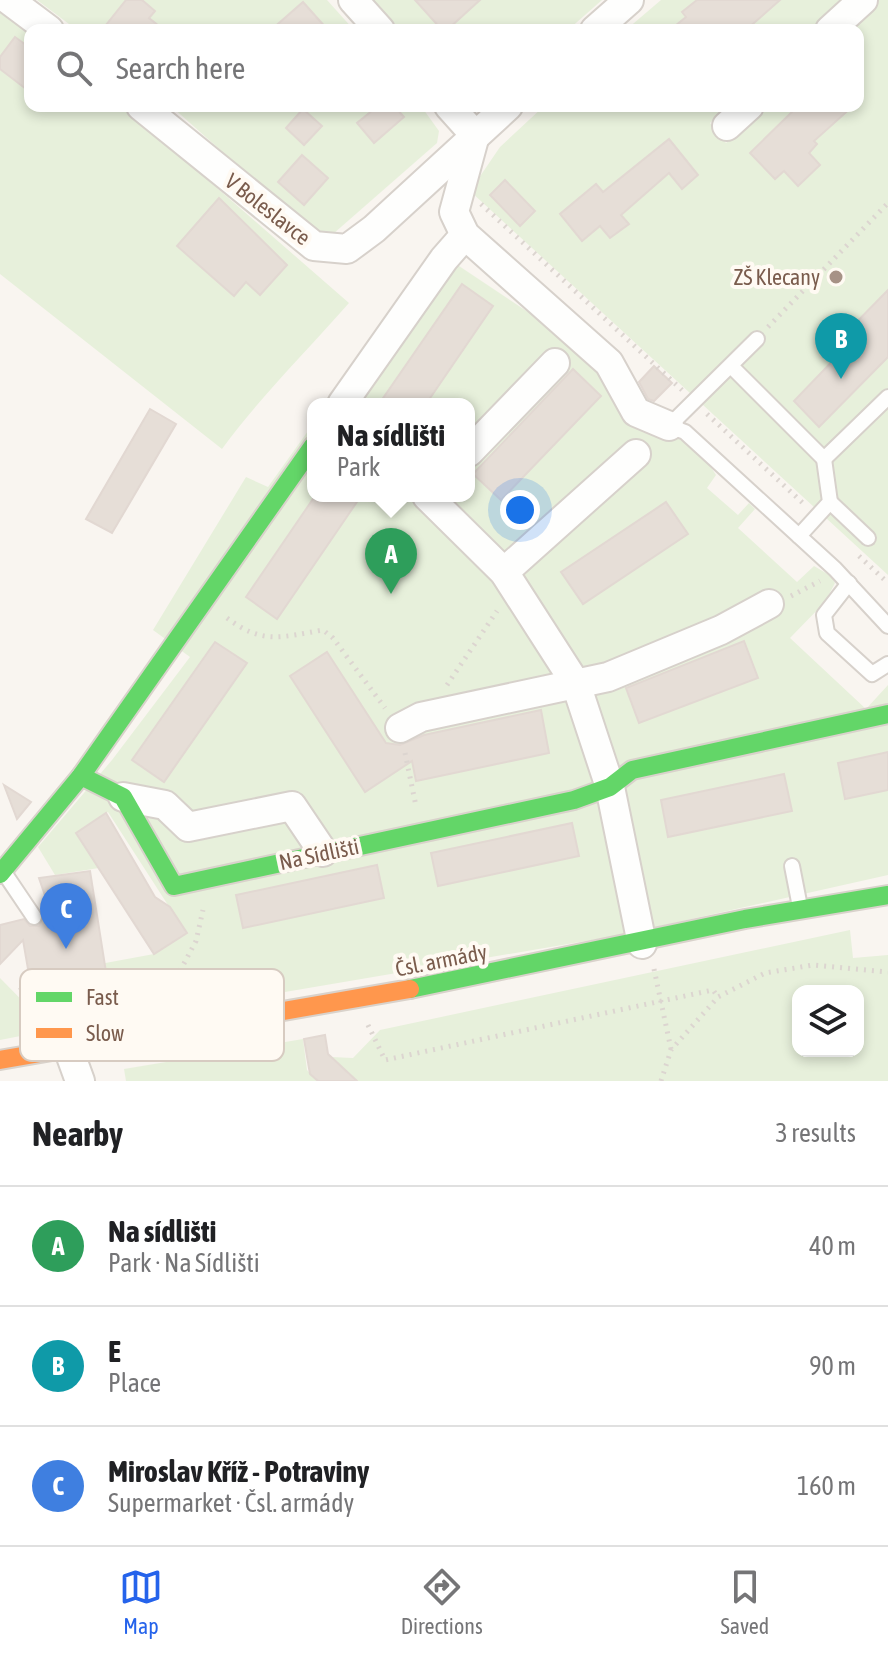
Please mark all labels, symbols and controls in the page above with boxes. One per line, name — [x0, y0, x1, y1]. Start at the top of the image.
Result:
search box — [24, 24, 864, 112]
icon: search — [52, 46, 96, 90]
text: Search here — [116, 51, 245, 85]
street label: V Boleslavce — [220, 168, 316, 250]
place label: ZŠ Klecany — [733, 264, 820, 290]
marker: ZŠ Klecany — [827, 268, 845, 286]
pin: B — [815, 313, 867, 379]
popup — [307, 398, 475, 502]
text: Na sídlišti — [337, 418, 445, 452]
text: Park — [337, 452, 380, 482]
your location — [500, 490, 540, 530]
pin: A — [365, 528, 417, 594]
street label: Na Sídlišti — [277, 833, 361, 875]
pin: C — [40, 883, 92, 949]
street label: Čsl. armády — [393, 938, 489, 982]
legend — [20, 969, 284, 1061]
text: Fast — [86, 984, 119, 1010]
map controls — [792, 985, 864, 1057]
button: layers — [792, 985, 864, 1057]
text: Slow — [86, 1020, 124, 1046]
text: Nearby — [32, 1114, 123, 1153]
text: 3 results — [775, 1118, 856, 1148]
text: Na sídlišti — [108, 1214, 216, 1248]
text: A — [52, 1231, 64, 1261]
text: 40 m — [809, 1231, 856, 1261]
text: Park · Na Sídlišti — [108, 1248, 260, 1278]
text: E — [108, 1334, 121, 1368]
text: B — [52, 1351, 64, 1381]
text: 90 m — [809, 1351, 856, 1381]
text: Place — [108, 1368, 161, 1398]
text: Miroslav Kříž - Potraviny — [108, 1454, 369, 1488]
text: C — [52, 1471, 64, 1501]
text: 160 m — [797, 1471, 856, 1501]
text: Supermarket · Čsl. armády — [108, 1488, 354, 1518]
tab: Map — [119, 1565, 163, 1639]
tab: Directions — [401, 1565, 483, 1639]
tab: Saved — [720, 1565, 769, 1639]

